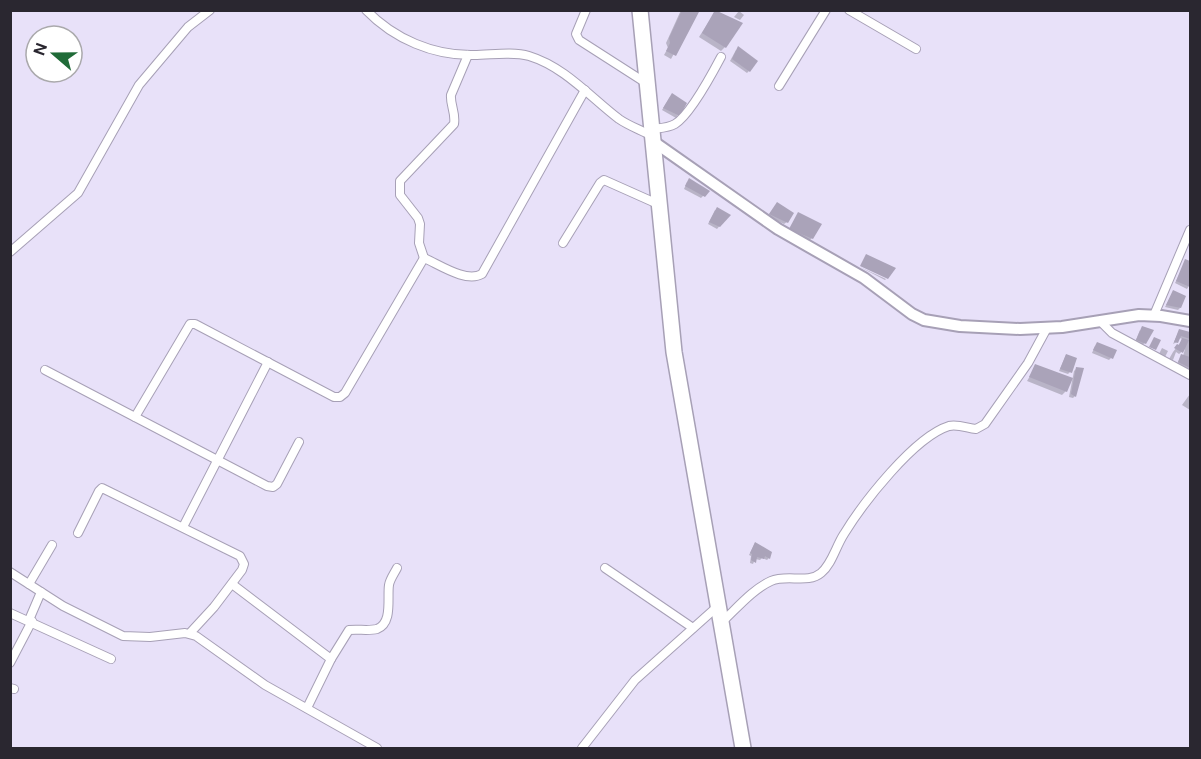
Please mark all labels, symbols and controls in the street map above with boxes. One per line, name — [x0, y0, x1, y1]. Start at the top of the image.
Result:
north arrow — [24, 24, 84, 84]
text: N — [29, 40, 52, 58]

